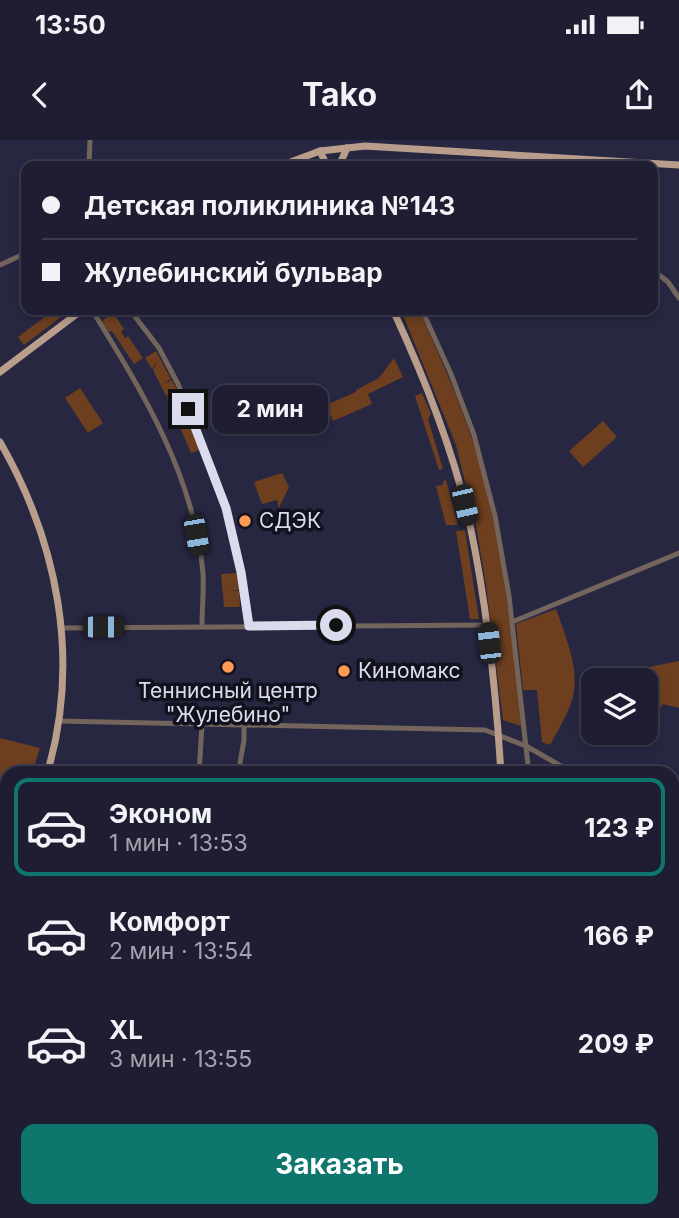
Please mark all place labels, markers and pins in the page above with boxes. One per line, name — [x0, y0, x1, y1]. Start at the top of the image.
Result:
place label: СДЭК — [259, 508, 321, 533]
marker: СДЭК — [237, 513, 253, 529]
place label: Киномакс — [358, 658, 460, 683]
marker: Теннисный центр "Жулебино" — [220, 659, 236, 675]
marker: Киномакс — [336, 663, 352, 679]
place label: Теннисный центр "Жулебино" — [138, 678, 318, 727]

